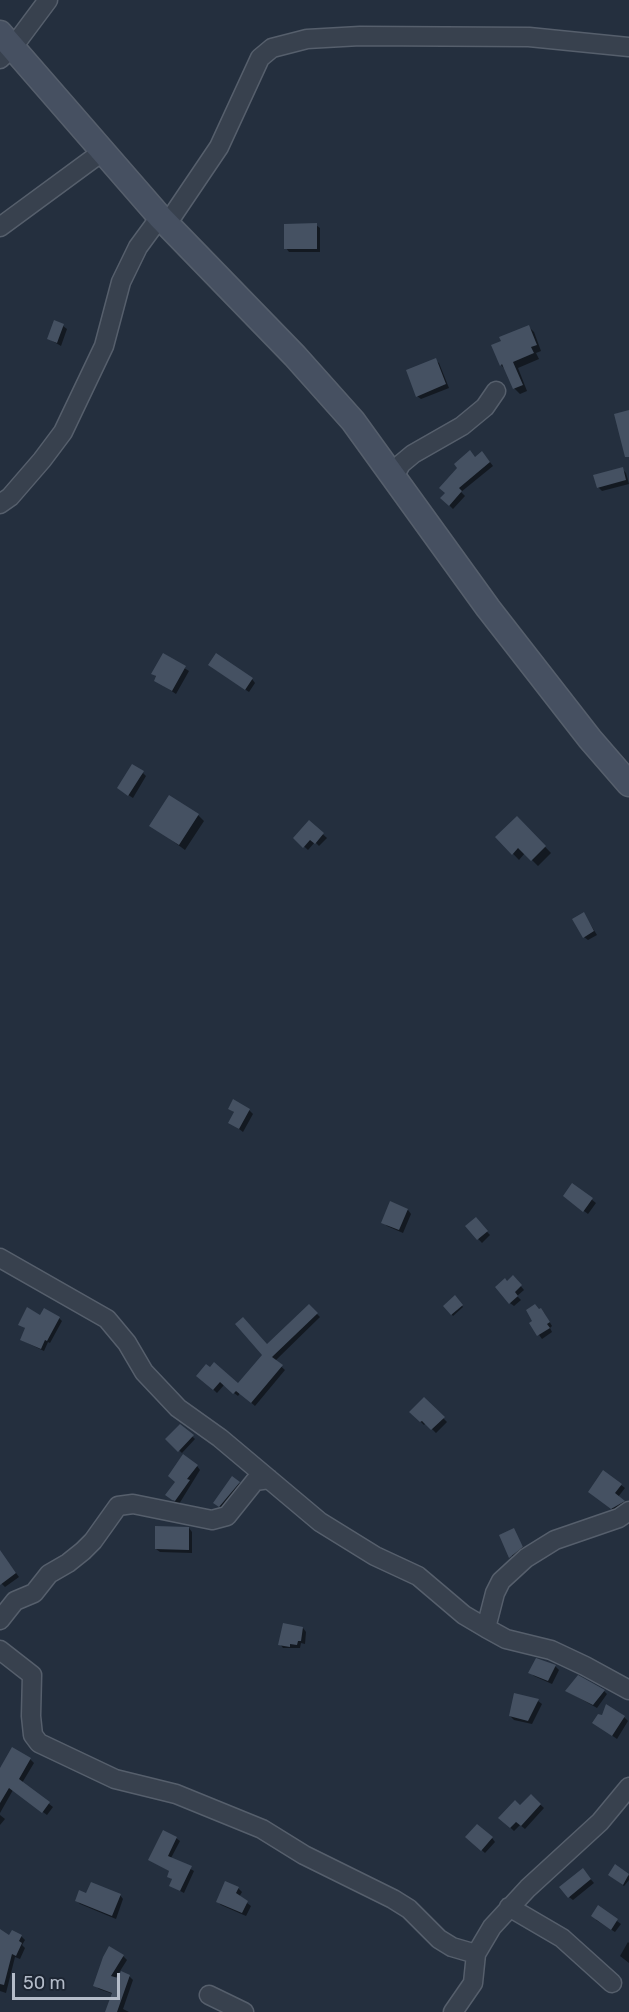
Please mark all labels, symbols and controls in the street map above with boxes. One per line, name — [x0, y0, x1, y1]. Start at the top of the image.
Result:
scale bar — [15, 1961, 123, 1999]
text: 50 m — [23, 1972, 66, 1994]

